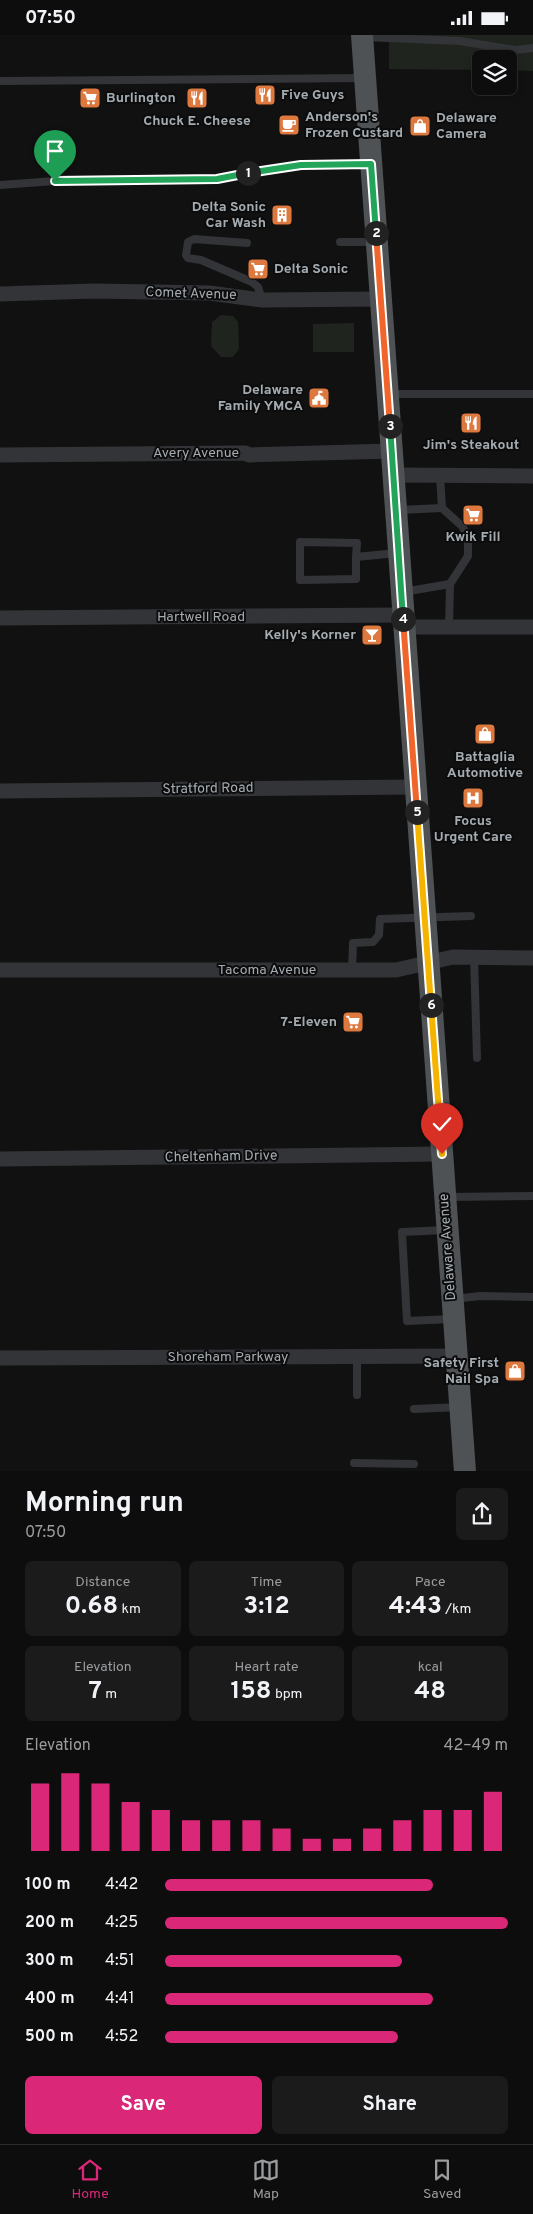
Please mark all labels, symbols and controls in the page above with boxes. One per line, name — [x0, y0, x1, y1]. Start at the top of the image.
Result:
text: 07:50 — [25, 6, 76, 30]
map controls — [472, 50, 517, 95]
button: layers — [472, 50, 517, 95]
restaurant icon: Five Guys — [253, 83, 277, 107]
supermarket icon: Burlington — [78, 86, 102, 110]
restaurant icon: Chuck E. Cheese — [185, 86, 209, 110]
place label: Five Guys — [281, 87, 344, 104]
place label: Burlington — [106, 90, 176, 107]
place label: Anderson's Frozen Custard — [305, 109, 403, 142]
place label: Delaware Camera — [436, 110, 497, 143]
place label: Chuck E. Cheese — [143, 113, 251, 130]
cafe icon: Anderson's Frozen Custard — [277, 113, 301, 137]
shop icon: Delaware Camera — [408, 114, 432, 138]
pin — [34, 130, 76, 181]
icon: arrive — [41, 137, 69, 165]
pin: 1 — [236, 161, 260, 185]
text: 1 — [246, 165, 251, 182]
place label: Delta Sonic Car Wash — [192, 199, 266, 232]
building icon: Delta Sonic Car Wash — [270, 203, 294, 227]
pin: 2 — [364, 221, 388, 245]
text: 2 — [372, 225, 381, 242]
supermarket icon: Delta Sonic — [246, 257, 270, 281]
place label: Delta Sonic — [274, 261, 348, 278]
street label: Comet Avenue — [145, 284, 237, 304]
place label: Delaware Family YMCA — [218, 382, 303, 415]
public building icon: Delaware Family YMCA — [307, 386, 331, 410]
restaurant icon: Jim's Steakout — [459, 411, 483, 435]
pin: 3 — [378, 413, 402, 439]
text: 3 — [386, 418, 395, 435]
place label: Jim's Steakout — [423, 437, 519, 454]
street label: Avery Avenue — [153, 445, 239, 462]
supermarket icon: Kwik Fill — [461, 503, 485, 527]
place label: Kwik Fill — [445, 529, 501, 546]
pin: 4 — [390, 607, 416, 631]
street label: Hartwell Road — [157, 609, 245, 626]
text: 4 — [399, 611, 408, 628]
bar icon: Kelly's Korner — [360, 623, 384, 647]
place label: Kelly's Korner — [264, 627, 356, 644]
shop icon: Battaglia Automotive — [473, 722, 497, 746]
place label: Battaglia Automotive — [447, 749, 523, 782]
street label: Stratford Road — [162, 780, 254, 798]
hospital icon: Focus Urgent Care — [461, 786, 485, 810]
pin: 5 — [404, 799, 430, 825]
text: 5 — [413, 804, 422, 821]
place label: Focus Urgent Care — [434, 813, 512, 846]
street label: Tacoma Avenue — [218, 962, 316, 979]
pin: 6 — [418, 993, 444, 1017]
text: 6 — [427, 997, 436, 1014]
supermarket icon: 7-Eleven — [341, 1010, 365, 1034]
place label: 7-Eleven — [280, 1014, 337, 1031]
pin — [421, 1103, 463, 1154]
icon: check — [428, 1110, 456, 1138]
street label: Cheltenham Drive — [164, 1148, 278, 1166]
street label: Delaware Avenue — [436, 1193, 460, 1301]
street label: Shoreham Parkway — [168, 1349, 288, 1366]
place label: Safety First Nail Spa — [424, 1355, 499, 1388]
shop icon: Safety First Nail Spa — [503, 1359, 527, 1383]
text: Morning run — [25, 1486, 184, 1522]
button: share — [456, 1488, 508, 1540]
text: 07:50 — [25, 1523, 66, 1543]
text: Distance — [75, 1574, 130, 1591]
text: Time — [251, 1574, 282, 1591]
text: Pace — [415, 1574, 446, 1591]
text: 0.68 — [65, 1591, 118, 1623]
text: 3:12 — [243, 1591, 290, 1623]
text: 4:43 — [389, 1591, 442, 1623]
text: km — [118, 1601, 141, 1618]
text: /km — [442, 1601, 471, 1618]
text: Elevation — [74, 1659, 132, 1676]
text: Heart rate — [234, 1659, 299, 1676]
text: kcal — [418, 1659, 443, 1676]
text: 7 — [89, 1676, 102, 1708]
text: 158 — [231, 1676, 272, 1708]
text: 48 — [414, 1676, 446, 1708]
text: m — [102, 1686, 117, 1703]
text: bpm — [272, 1686, 302, 1703]
text: Elevation — [25, 1736, 91, 1756]
text: 42–49 m — [444, 1736, 508, 1756]
text: 100 m — [25, 1875, 71, 1895]
text: 4:42 — [105, 1875, 138, 1895]
text: 200 m — [25, 1913, 74, 1933]
text: 4:25 — [105, 1913, 138, 1933]
text: 300 m — [25, 1951, 73, 1971]
text: 4:51 — [105, 1951, 134, 1971]
text: 400 m — [25, 1989, 74, 2009]
text: 4:41 — [105, 1989, 134, 2009]
text: 500 m — [25, 2027, 74, 2047]
text: 4:52 — [105, 2027, 138, 2047]
button: Save — [25, 2076, 262, 2134]
button: Share — [272, 2076, 508, 2134]
tab: Home — [72, 2156, 109, 2203]
tab: Map — [252, 2156, 280, 2203]
tab: Saved — [423, 2156, 461, 2203]

